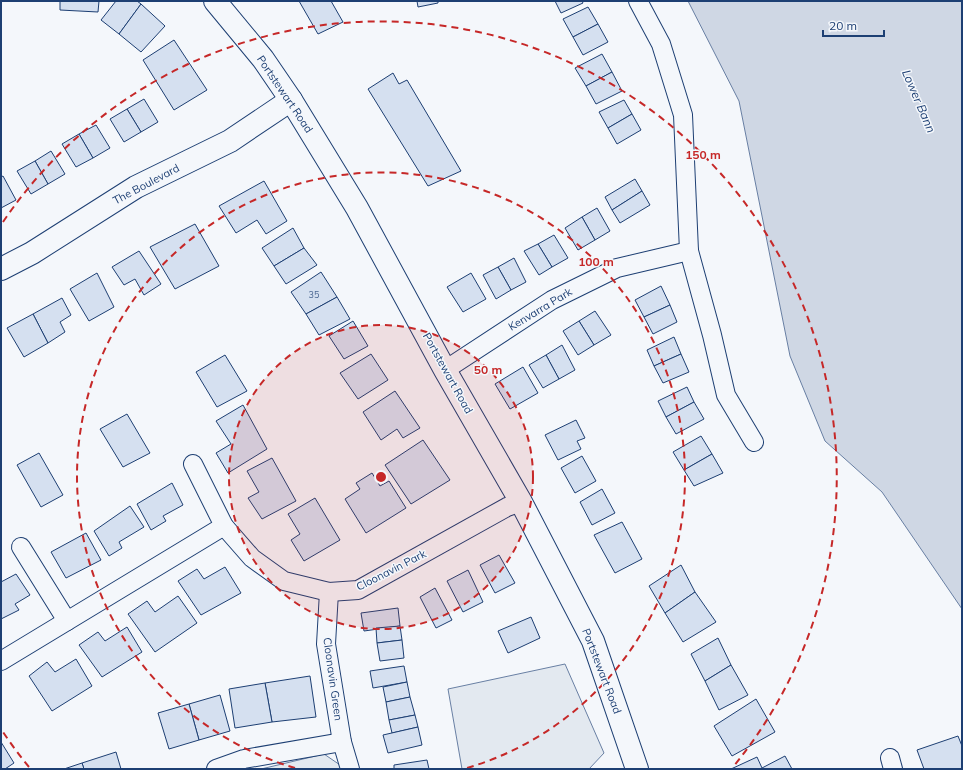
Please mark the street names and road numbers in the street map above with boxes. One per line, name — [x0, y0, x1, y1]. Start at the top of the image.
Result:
street label: Portstewart Road — [254, 53, 316, 135]
street label: The Boulevard — [110, 161, 182, 207]
street label: Kenvarra Park — [505, 284, 575, 334]
street label: Portstewart Road — [420, 330, 476, 416]
street label: Cloonavin Park — [354, 546, 429, 594]
street label: Portstewart Road — [579, 626, 625, 716]
street label: Cloonavin Green — [320, 637, 346, 721]

